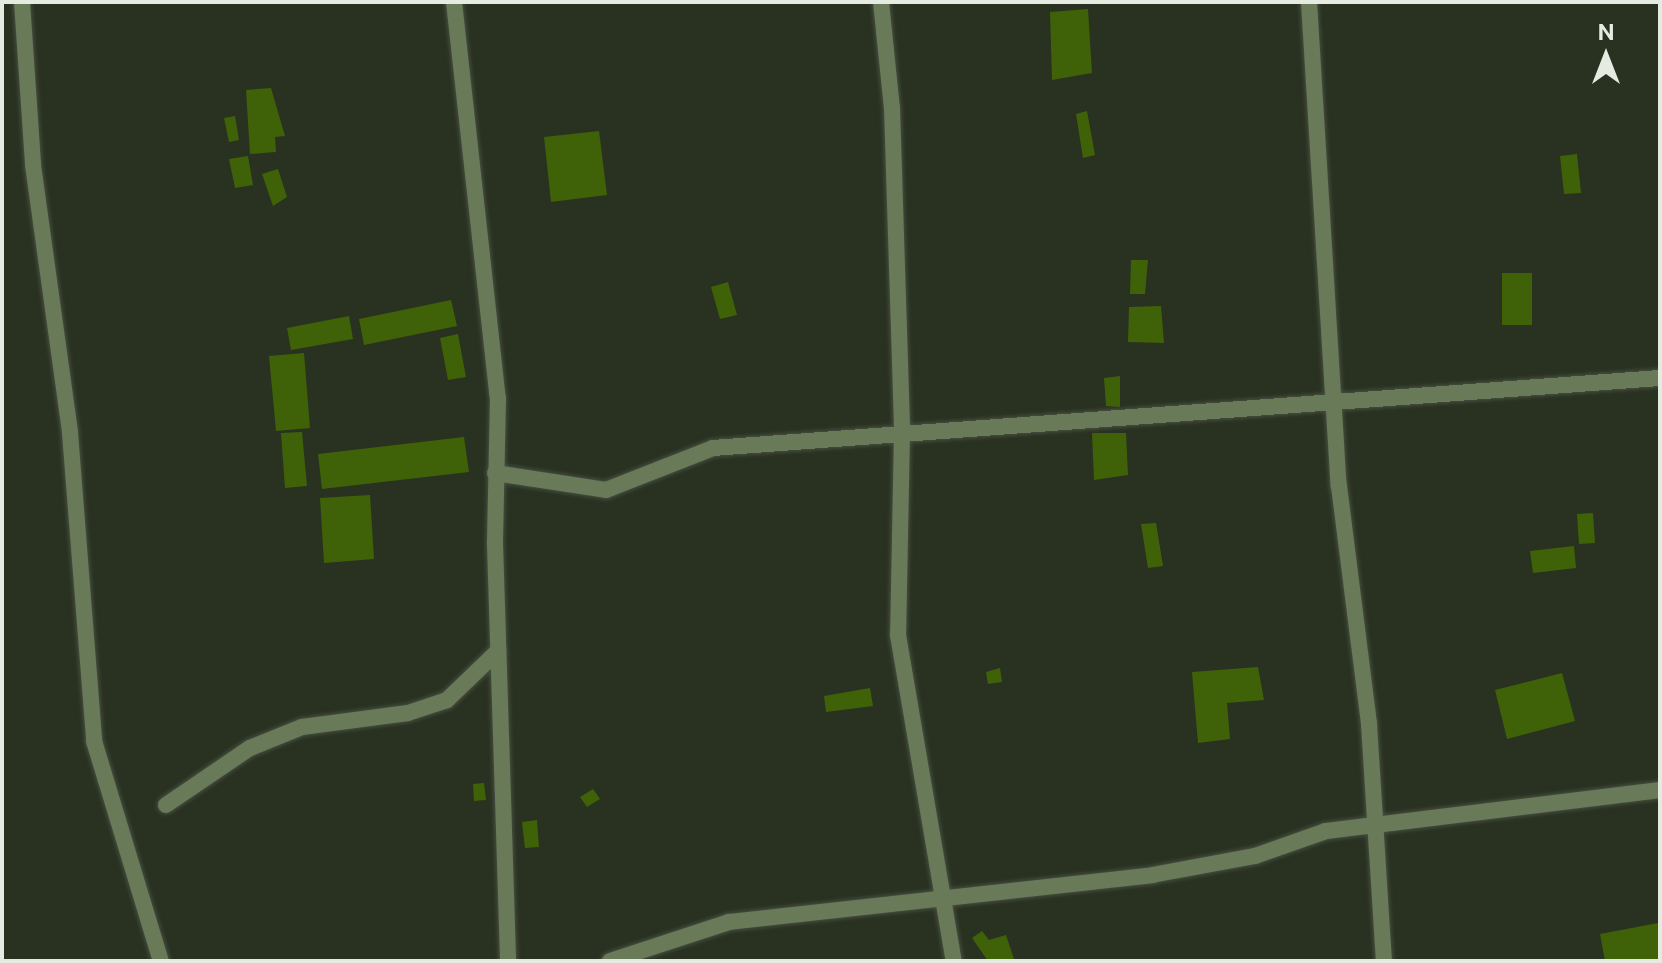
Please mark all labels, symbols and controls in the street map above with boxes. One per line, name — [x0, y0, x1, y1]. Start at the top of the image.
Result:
north arrow — [1566, 16, 1646, 96]
text: N — [1597, 19, 1615, 45]

